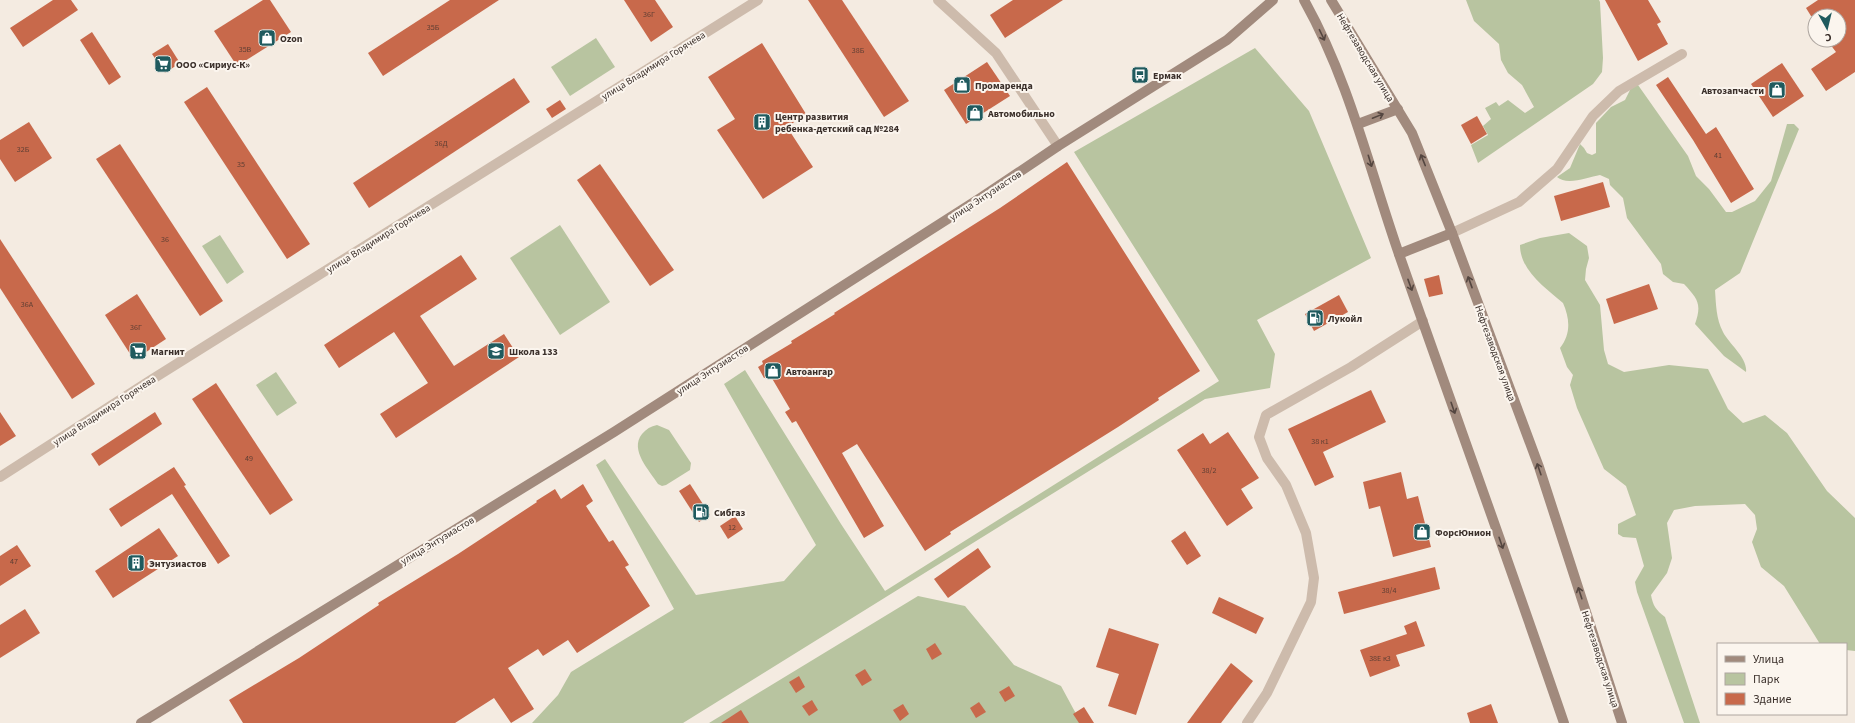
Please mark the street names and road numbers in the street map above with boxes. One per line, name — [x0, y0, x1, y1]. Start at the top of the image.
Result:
street label: Нефтезаводская улица — [1333, 10, 1397, 105]
street label: улица Владимира Горячева — [599, 28, 708, 104]
street label: улица Энтузиастов — [947, 167, 1024, 224]
street label: улица Владимира Горячева — [324, 201, 433, 277]
street label: Нефтезаводская улица — [1471, 303, 1519, 403]
street label: улица Энтузиастов — [674, 341, 751, 398]
street label: улица Владимира Горячева — [50, 372, 159, 449]
street label: улица Энтузиастов — [398, 513, 477, 568]
street label: Нефтезаводская улица — [1578, 609, 1622, 710]

